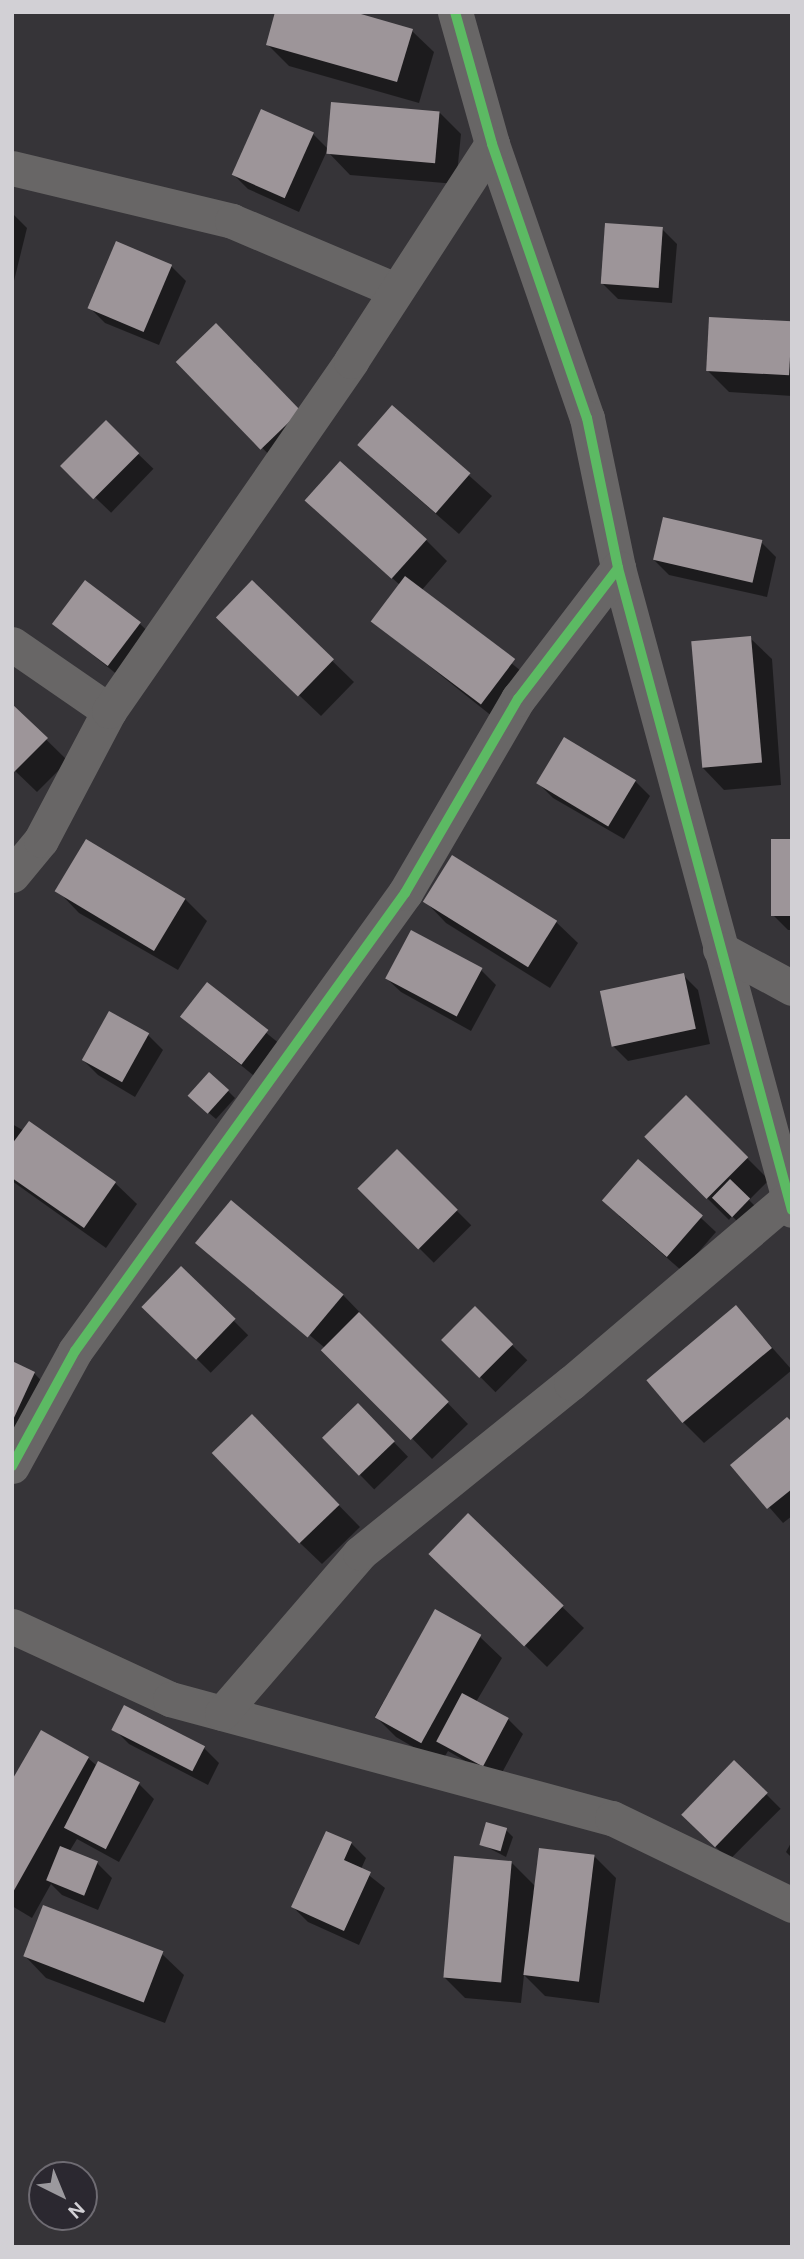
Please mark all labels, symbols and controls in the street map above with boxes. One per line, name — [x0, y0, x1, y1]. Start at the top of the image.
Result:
north arrow — [28, 2161, 98, 2231]
text: N — [63, 2196, 90, 2224]

